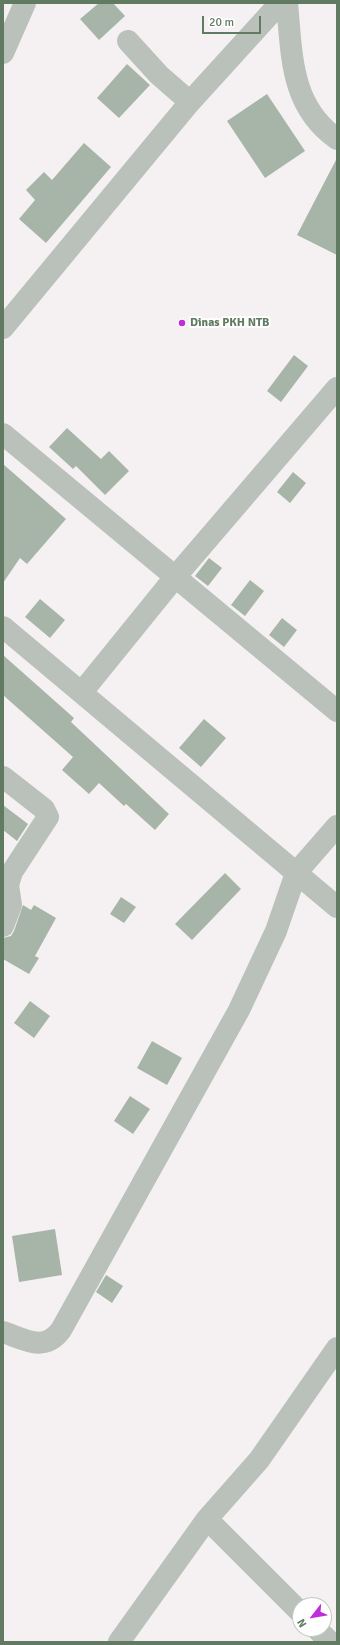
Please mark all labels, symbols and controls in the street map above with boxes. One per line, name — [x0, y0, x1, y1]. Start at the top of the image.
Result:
scale bar — [204, 8, 263, 34]
text: 20 m — [209, 15, 234, 30]
place label: Dinas PKH NTB — [190, 316, 269, 330]
marker: Dinas PKH NTB — [177, 318, 187, 328]
north arrow — [292, 1597, 332, 1637]
text: N — [295, 1616, 310, 1630]

